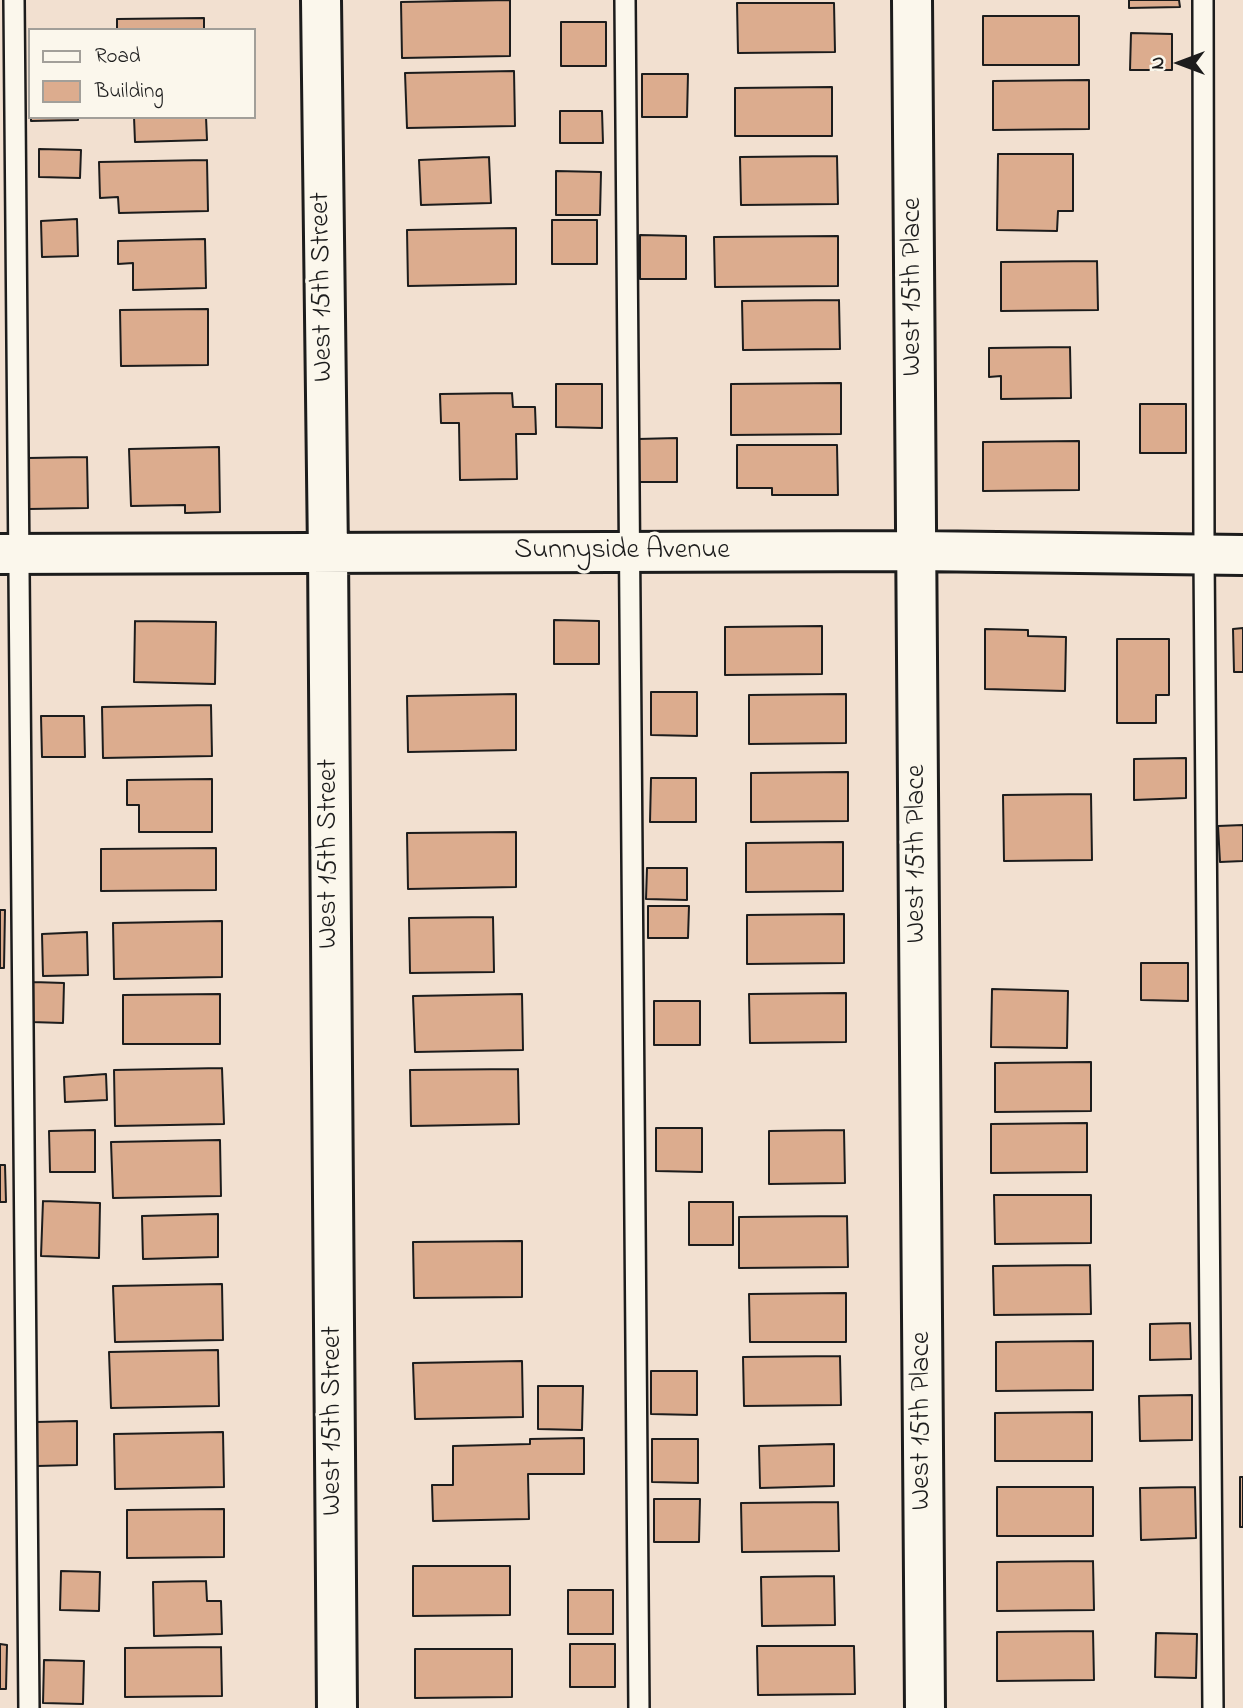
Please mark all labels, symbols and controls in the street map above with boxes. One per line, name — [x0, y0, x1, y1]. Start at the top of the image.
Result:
legend — [28, 28, 256, 119]
north arrow — [1145, 28, 1215, 98]
text: Road — [95, 42, 141, 72]
text: N — [1145, 57, 1172, 69]
text: Building — [95, 77, 164, 107]
street label: West 15th Street — [306, 192, 342, 382]
street label: West 15th Place — [897, 198, 931, 376]
street label: Sunnyside Avenue — [514, 535, 730, 569]
street label: West 15th Street — [313, 759, 347, 949]
street label: West 15th Place — [901, 765, 935, 943]
street label: West 15th Street — [317, 1326, 351, 1516]
street label: West 15th Place — [906, 1332, 940, 1510]

